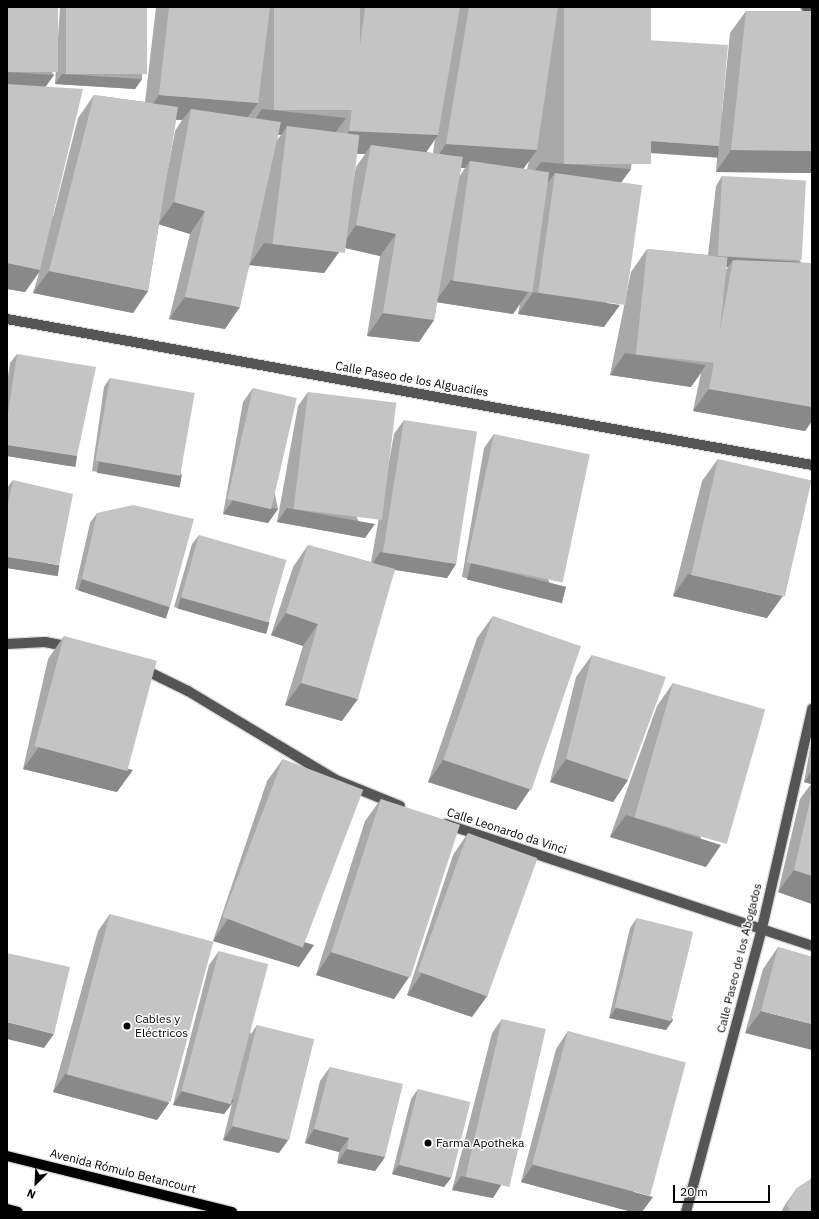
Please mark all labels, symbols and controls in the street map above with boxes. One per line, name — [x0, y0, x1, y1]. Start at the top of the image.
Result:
street label: Calle Paseo de los Alguaciles — [334, 358, 490, 400]
street label: Calle Leonardo da Vinci — [445, 805, 569, 857]
street label: Calle Paseo de los Abogados — [713, 882, 765, 1034]
place label: Cables y Eléctricos — [135, 1012, 188, 1040]
marker: Cables y Eléctricos — [122, 1021, 132, 1031]
place label: Farma Apotheka — [436, 1136, 524, 1150]
marker: Farma Apotheka — [423, 1138, 433, 1148]
street label: Avenida Rómulo Betancourt — [48, 1146, 198, 1196]
north arrow — [16, 1163, 56, 1203]
scale bar — [675, 1177, 772, 1203]
text: 20 m — [680, 1184, 708, 1199]
text: N — [25, 1186, 38, 1202]

